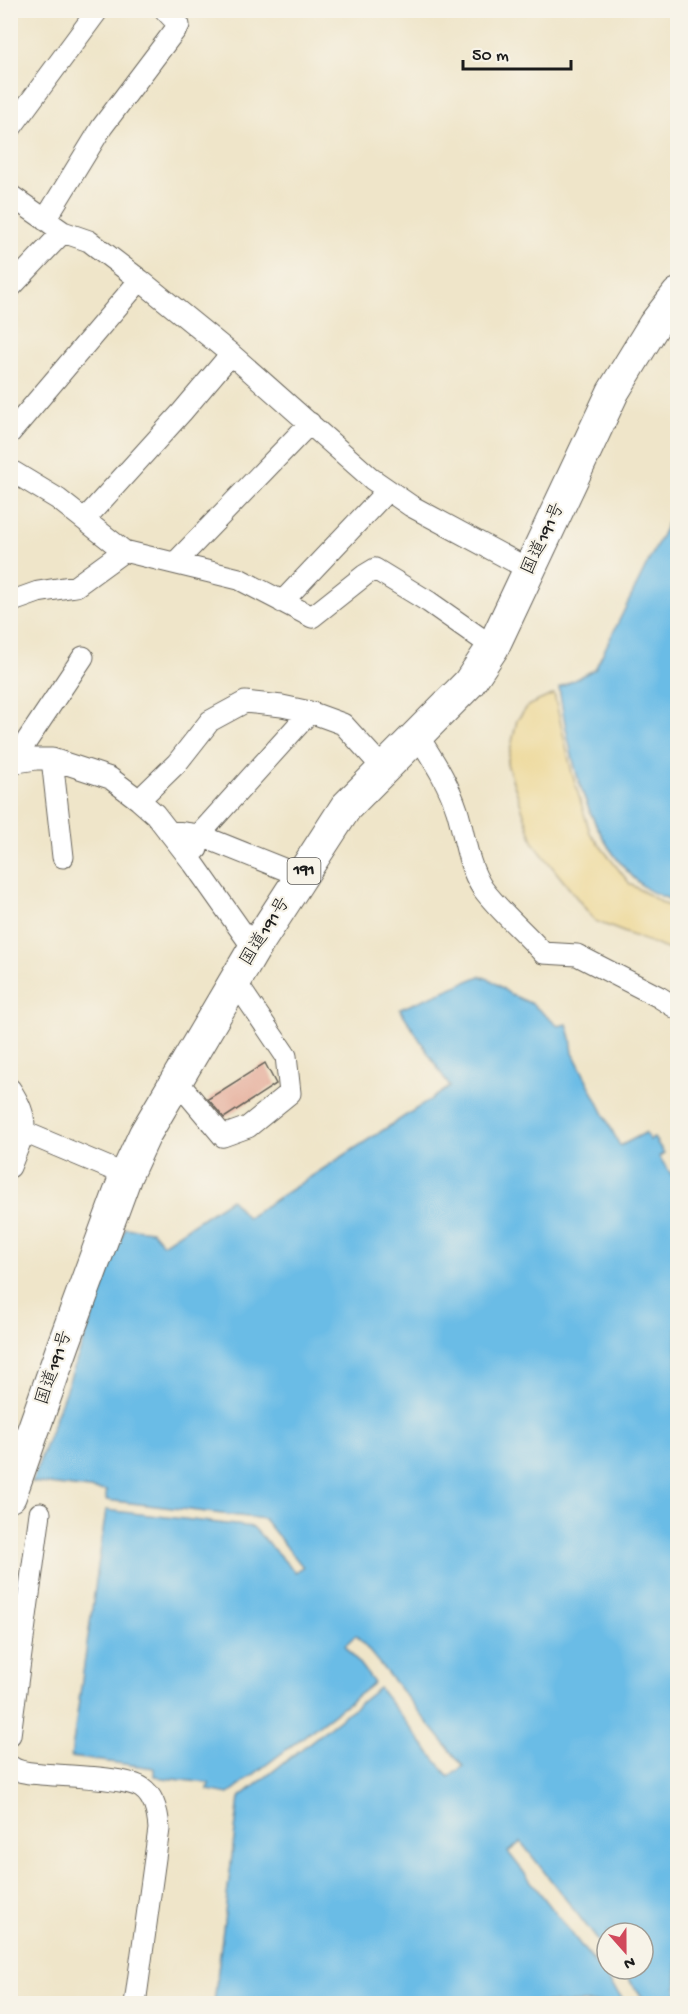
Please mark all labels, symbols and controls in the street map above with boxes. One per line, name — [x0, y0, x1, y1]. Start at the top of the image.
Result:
scale bar — [463, 33, 571, 71]
text: 50 m — [472, 46, 509, 67]
street label: 国道191号 — [517, 499, 570, 579]
road number: 191 — [288, 858, 320, 884]
street label: 国道191号 — [236, 893, 295, 970]
street label: 国道191号 — [32, 1328, 78, 1408]
north arrow — [595, 1921, 655, 1981]
text: N — [620, 1951, 637, 1973]

